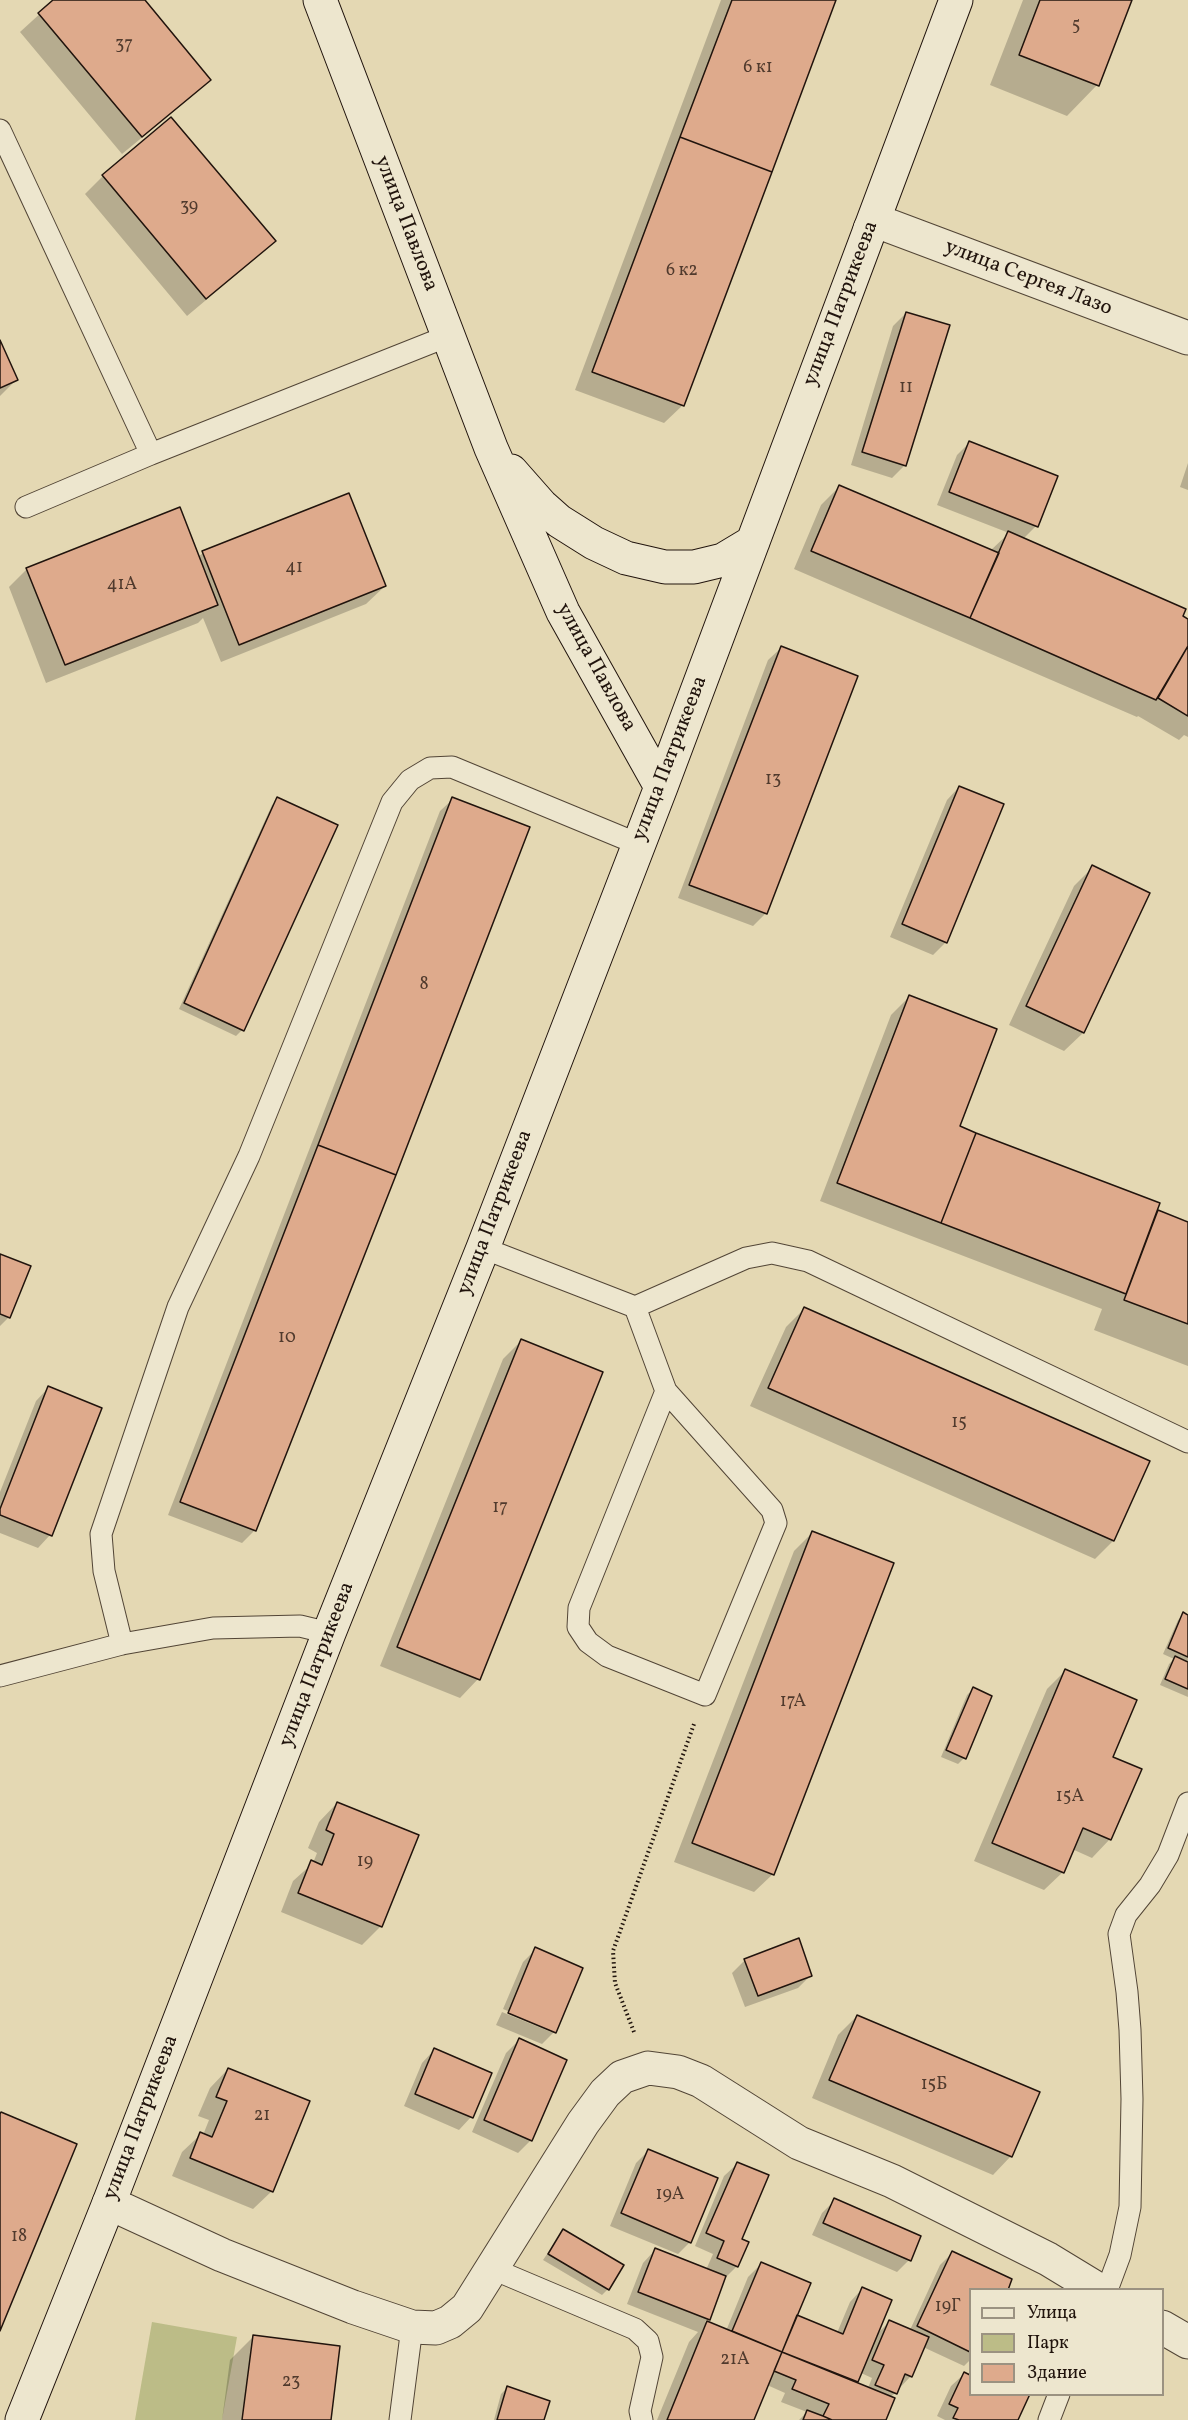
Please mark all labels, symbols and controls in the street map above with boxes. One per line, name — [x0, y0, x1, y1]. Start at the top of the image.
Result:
house number: 5 — [1072, 16, 1080, 38]
house number: 37 — [115, 35, 133, 57]
house number: 6 к1 — [743, 58, 773, 80]
street label: улица Павлова — [368, 153, 442, 295]
house number: 39 — [180, 197, 198, 219]
street label: улица Патрикеева — [799, 218, 885, 390]
street label: улица Сергея Лазо — [941, 235, 1115, 323]
house number: 6 к2 — [666, 261, 698, 283]
house number: 11 — [899, 378, 913, 400]
house number: 41 — [285, 558, 303, 580]
house number: 41А — [107, 575, 137, 597]
street label: улица Павлова — [549, 599, 641, 737]
street label: улица Патрикеева — [628, 673, 714, 845]
house number: 13 — [765, 770, 781, 792]
house number: 8 — [419, 975, 429, 997]
street label: улица Патрикеева — [453, 1127, 539, 1299]
house number: 10 — [278, 1328, 296, 1350]
house number: 15 — [951, 1413, 967, 1435]
house number: 17 — [492, 1498, 508, 1520]
street label: улица Патрикеева — [275, 1579, 361, 1751]
house number: 17А — [780, 1692, 806, 1714]
house number: 15А — [1056, 1787, 1084, 1809]
house number: 19 — [357, 1852, 373, 1874]
street label: улица Патрикеева — [99, 2032, 185, 2204]
house number: 15Б — [921, 2075, 947, 2097]
house number: 21 — [254, 2106, 270, 2128]
house number: 19А — [656, 2185, 684, 2207]
house number: 18 — [11, 2227, 27, 2249]
legend — [969, 2288, 1164, 2396]
house number: 19Г — [935, 2297, 961, 2319]
text: Улица — [1027, 2301, 1077, 2326]
text: Парк — [1027, 2331, 1069, 2356]
house number: 21А — [720, 2350, 750, 2372]
text: Здание — [1027, 2361, 1087, 2386]
house number: 23 — [282, 2372, 300, 2394]

